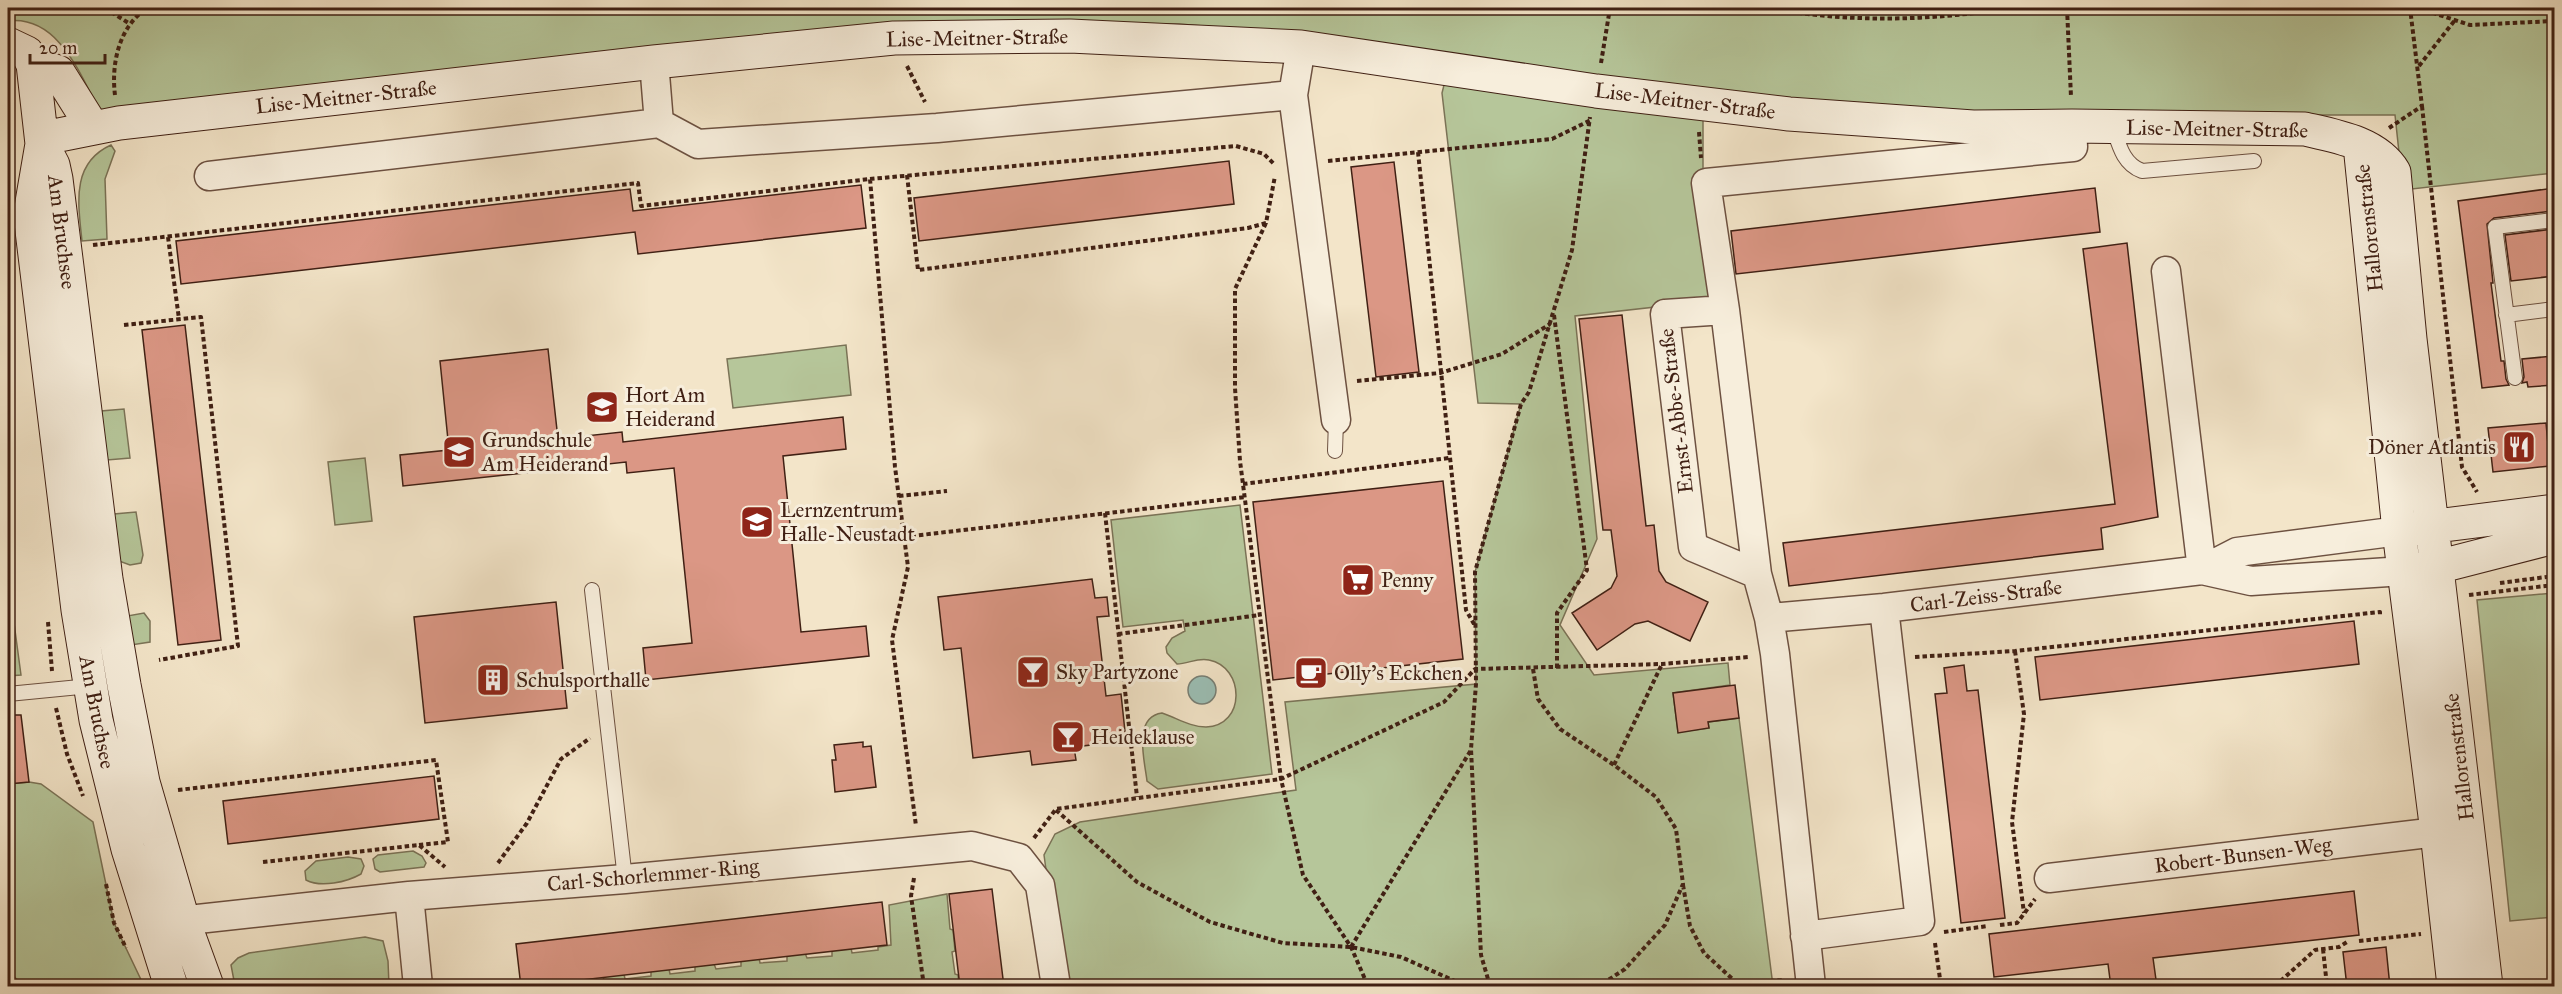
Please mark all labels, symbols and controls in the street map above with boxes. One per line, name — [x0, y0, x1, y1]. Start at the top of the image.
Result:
street label: Lise-Meitner-Straße — [886, 23, 1069, 53]
scale bar — [30, 27, 105, 65]
text: 20 m — [39, 37, 77, 59]
street label: Lise-Meitner-Straße — [254, 75, 438, 119]
street label: Lise-Meitner-Straße — [1593, 77, 1777, 125]
street label: Lise-Meitner-Straße — [2126, 114, 2309, 144]
street label: Hallorenstraße — [2349, 163, 2389, 293]
street label: Am Bruchsee — [42, 172, 82, 291]
street label: Ernst-Abbe-Straße — [1653, 327, 1699, 495]
place label: Hort Am Heiderand — [625, 382, 716, 432]
school or university icon: Hort Am Heiderand — [584, 389, 620, 425]
place label: Grundschule Am Heiderand — [481, 427, 609, 477]
restaurant icon: Döner Atlantis — [2501, 429, 2537, 465]
school or university icon: Grundschule Am Heiderand — [441, 434, 477, 470]
place label: Döner Atlantis — [2368, 434, 2496, 460]
place label: Lernzentrum Halle-Neustadt — [780, 497, 916, 547]
school or university icon: Lernzentrum Halle-Neustadt — [739, 504, 775, 540]
supermarket icon: Penny — [1340, 562, 1376, 598]
place label: Penny — [1381, 567, 1435, 593]
street label: Carl-Zeiss-Straße — [1909, 574, 2064, 618]
street label: Am Bruchsee — [73, 652, 121, 771]
bar icon: Sky Partyzone — [1015, 654, 1051, 690]
cafe icon: Olly's Eckchen — [1293, 655, 1329, 691]
place label: Sky Partyzone — [1056, 659, 1179, 685]
place label: Olly's Eckchen — [1334, 660, 1463, 686]
building icon: Schulsporthalle — [475, 662, 511, 698]
place label: Schulsporthalle — [516, 667, 650, 693]
street label: Hallorenstraße — [2438, 692, 2480, 822]
bar icon: Heideklause — [1050, 719, 1086, 755]
place label: Heideklause — [1091, 724, 1195, 750]
street label: Robert-Bunsen-Weg — [2153, 831, 2333, 879]
street label: Carl-Schorlemmer-Ring — [546, 853, 760, 897]

